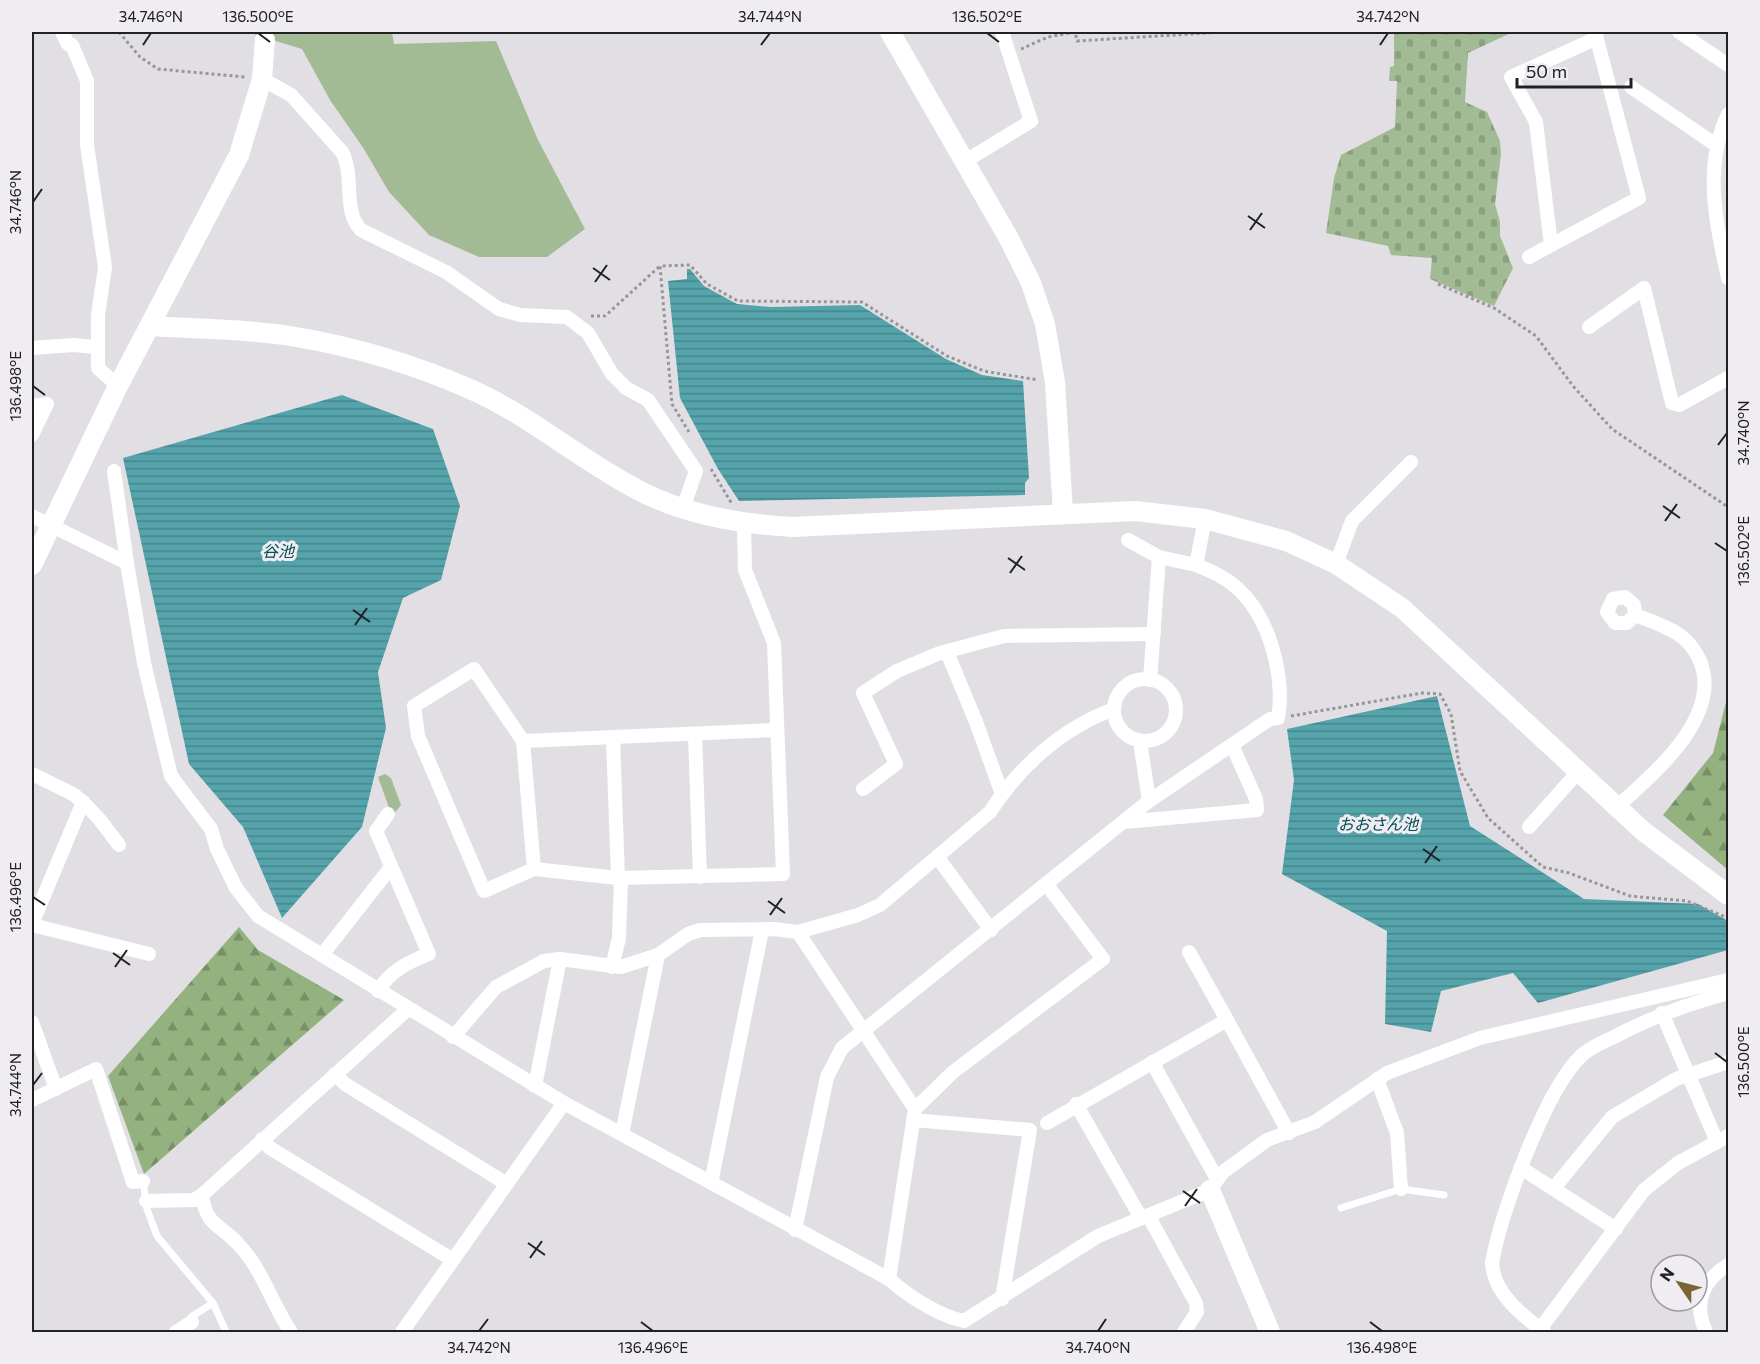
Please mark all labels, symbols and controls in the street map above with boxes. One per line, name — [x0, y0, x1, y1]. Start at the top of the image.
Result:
text: 34.746°N — [119, 7, 183, 25]
text: 136.500°E — [222, 7, 294, 25]
text: 34.744°N — [738, 7, 802, 25]
text: 136.502°E — [952, 7, 1022, 25]
text: 34.742°N — [1356, 7, 1420, 25]
scale bar — [1517, 51, 1631, 89]
text: 50 m — [1526, 60, 1567, 82]
text: 34.746°N — [6, 170, 24, 234]
text: 136.498°E — [6, 351, 24, 421]
text: 34.740°N — [1734, 401, 1752, 465]
text: 136.502°E — [1734, 516, 1752, 586]
water label: 谷池 — [262, 541, 296, 560]
water label: おおさん池 — [1338, 814, 1420, 833]
text: 136.496°E — [6, 862, 24, 932]
text: 136.500°E — [1734, 1026, 1752, 1098]
text: 34.744°N — [6, 1053, 24, 1117]
north arrow — [1649, 1253, 1709, 1313]
text: N — [1655, 1264, 1678, 1284]
text: 34.742°N — [447, 1338, 511, 1356]
text: 136.496°E — [618, 1338, 688, 1356]
text: 34.740°N — [1066, 1338, 1130, 1356]
text: 136.498°E — [1347, 1338, 1417, 1356]

